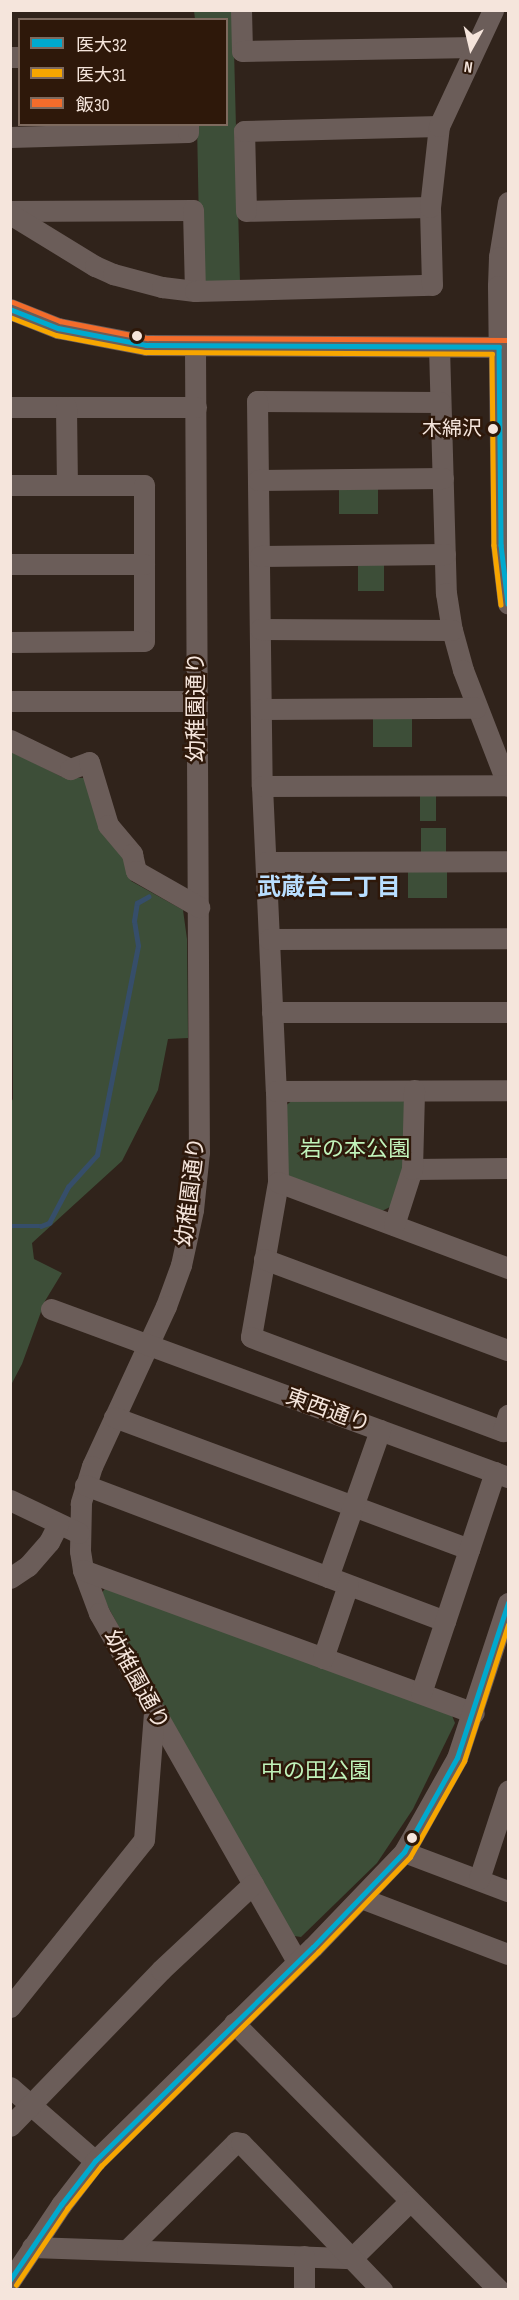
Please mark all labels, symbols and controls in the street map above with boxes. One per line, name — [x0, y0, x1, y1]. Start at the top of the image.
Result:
legend — [18, 18, 228, 126]
north arrow — [441, 18, 501, 78]
text: 医大32 — [76, 35, 127, 56]
text: N — [463, 56, 474, 76]
text: 医大31 — [76, 65, 126, 86]
text: 飯30 — [76, 95, 110, 116]
unlabelled marker — [131, 330, 143, 342]
place label: 木綿沢 — [422, 417, 482, 441]
marker: 木綿沢 — [487, 423, 499, 435]
street label: 幼稚園通り — [184, 652, 210, 762]
district label: 武蔵台二丁目 — [257, 874, 401, 902]
street label: 幼稚園通り — [171, 1136, 211, 1248]
park label: 岩の本公園 — [300, 1137, 410, 1163]
street label: 東西通り — [282, 1384, 374, 1438]
street label: 幼稚園通り — [98, 1625, 174, 1735]
park label: 中の田公園 — [261, 1759, 371, 1785]
unlabelled marker — [406, 1832, 418, 1844]

